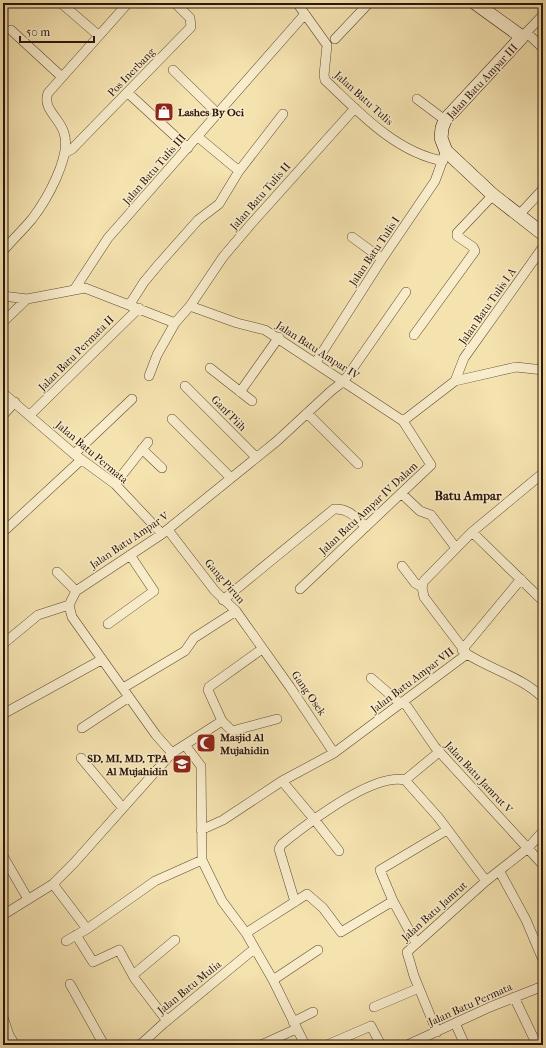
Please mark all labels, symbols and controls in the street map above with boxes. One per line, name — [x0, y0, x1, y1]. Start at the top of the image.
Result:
scale bar — [20, 18, 94, 44]
text: 50 m — [26, 25, 50, 39]
street label: Jalan Batu Ampar III — [444, 41, 521, 122]
street label: Pos Inerbang — [105, 45, 158, 99]
street label: Jalan Batu Tulis — [331, 68, 396, 128]
shop icon: Lashes By Oci — [153, 101, 175, 123]
place label: Lashes By Oci — [178, 106, 245, 119]
street label: Jalan Batu Tulis III — [119, 131, 189, 208]
street label: Jalan Batu Tulis II — [227, 159, 294, 234]
street label: Jalan Batu Tulis I — [346, 213, 403, 289]
street label: Jalan Batu Tulis I A — [456, 265, 519, 348]
street label: Jalan Batu Permata II — [35, 312, 117, 394]
street label: Jalan Batu Ampar IV — [273, 318, 362, 383]
street label: Ganf Piih — [208, 393, 250, 434]
street label: Jalan Batu Permata — [52, 418, 131, 487]
street label: Jalan Batu Ampar IV Dalam — [316, 459, 421, 558]
district label: Batu Ampar — [434, 488, 502, 504]
street label: Jalan Batu Ampar V — [87, 509, 172, 572]
street label: Gang Pirun — [202, 556, 248, 607]
street label: Jalan Batu Ampar VII — [367, 644, 457, 717]
street label: Gang Osek — [289, 669, 329, 718]
place label: Masjid Al Mujahidin — [219, 731, 270, 757]
mosque icon: Masjid Al Mujahidin — [195, 732, 217, 754]
street label: Jalan Batu Jamrut V — [441, 738, 516, 816]
place label: SD, MI, MD, TPA Al Mujahidin — [87, 752, 169, 778]
school or university icon: SD, MI, MD, TPA Al Mujahidin — [171, 753, 193, 775]
street label: Jalan Batu Jamrut — [398, 879, 470, 945]
street label: Jalan Batu Mulia — [154, 957, 224, 1018]
street label: Jalan Batu Permata — [425, 980, 515, 1029]

